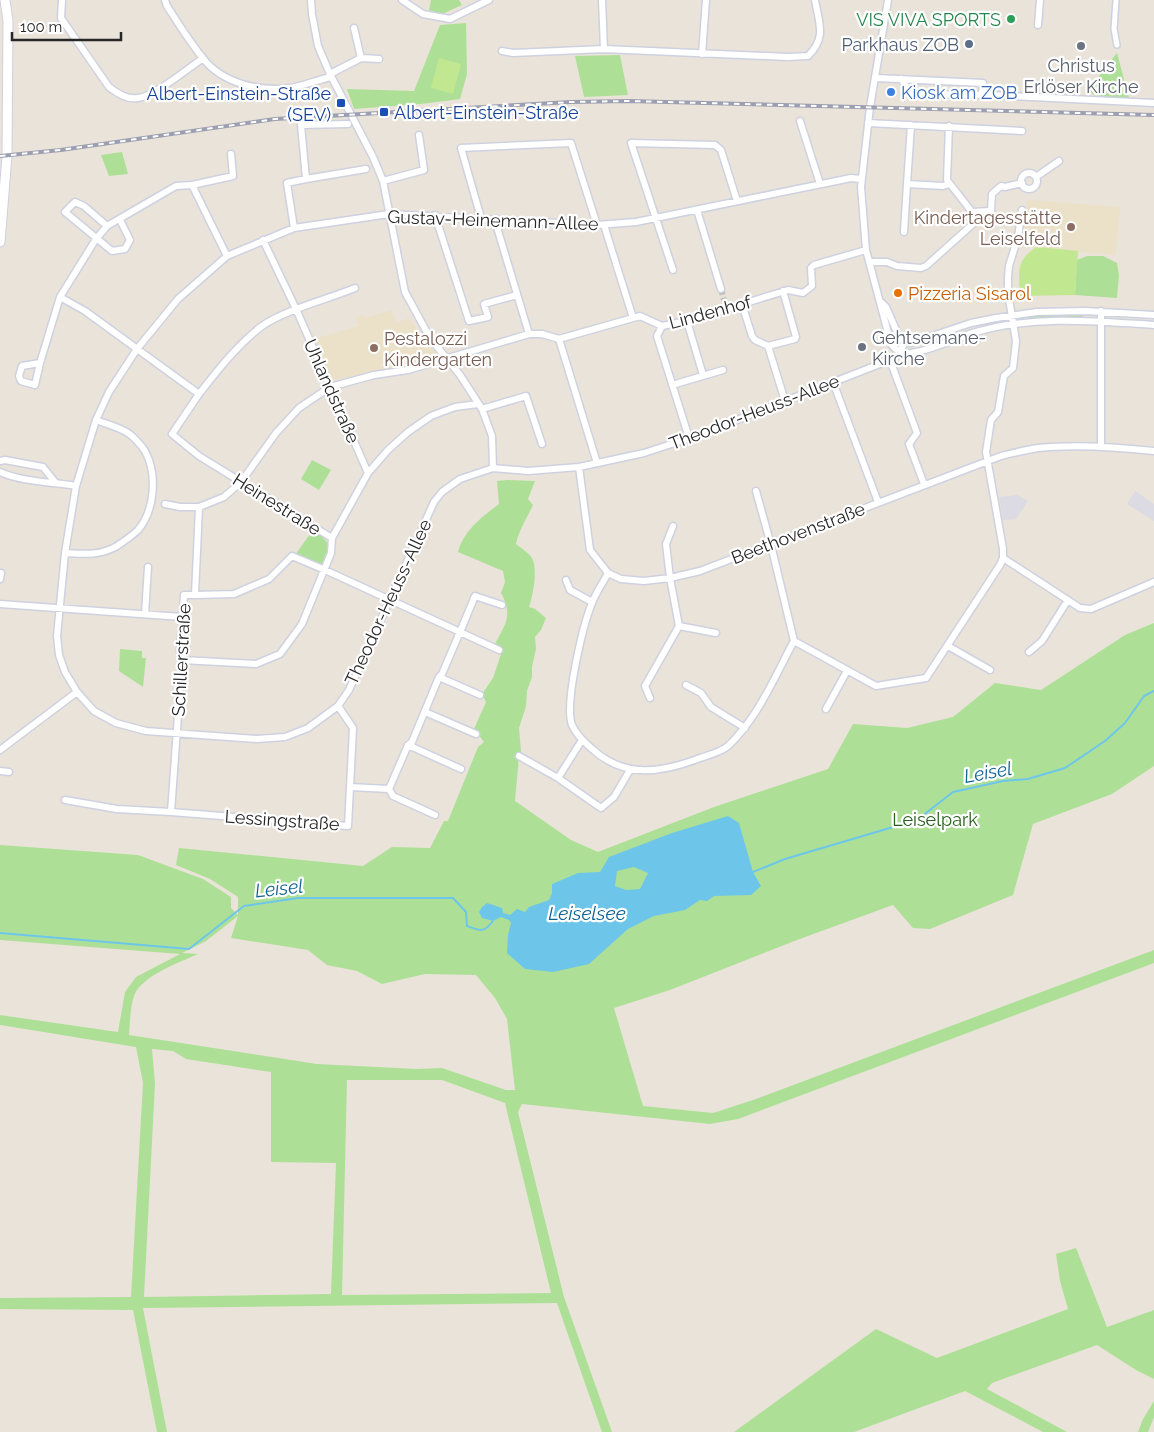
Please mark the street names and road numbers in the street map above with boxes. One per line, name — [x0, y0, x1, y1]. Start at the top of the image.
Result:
street label: Gustav-Heinemann-Allee — [387, 206, 599, 234]
street label: Lindenhof — [667, 291, 754, 333]
street label: Uhlandstraße — [300, 336, 364, 447]
street label: Theodor-Heuss-Allee — [666, 370, 842, 454]
street label: Heinestraße — [229, 469, 325, 540]
street label: Beethovenstraße — [728, 498, 868, 568]
street label: Theodor-Heuss-Allee — [340, 515, 436, 688]
street label: Schillerstraße — [168, 602, 194, 717]
street label: Lessingstraße — [224, 806, 341, 835]

